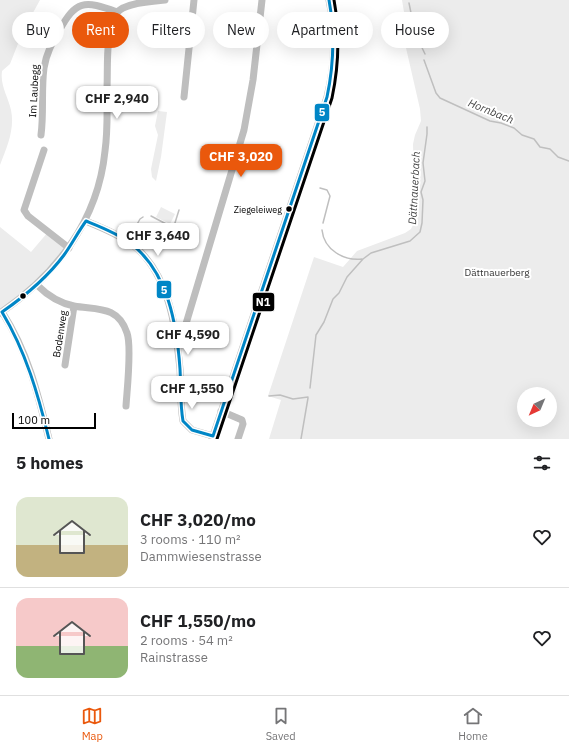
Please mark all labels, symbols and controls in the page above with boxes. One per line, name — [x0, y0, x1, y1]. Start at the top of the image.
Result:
chip: Buy — [12, 12, 64, 48]
chip: Rent — [72, 12, 129, 48]
chip: Filters — [137, 12, 205, 48]
chip: New — [213, 12, 269, 48]
chip: Apartment — [277, 12, 373, 48]
chip: House — [381, 12, 449, 48]
street label: Im Laubegg — [26, 63, 42, 118]
pin: CHF 2,940 — [71, 86, 163, 120]
text: CHF 2,940 — [85, 90, 149, 107]
water label: Hornbach — [466, 96, 516, 126]
line badge: 5 — [314, 103, 330, 122]
text: 5 — [319, 105, 326, 119]
pin: CHF 3,020 — [195, 144, 287, 178]
text: CHF 3,020 — [209, 148, 273, 165]
water label: Dättnauerbach — [405, 151, 423, 225]
place label: Ziegeleiweg — [234, 204, 282, 215]
marker: Ziegeleiweg — [284, 204, 294, 214]
pin: CHF 3,640 — [112, 223, 204, 257]
text: CHF 3,640 — [126, 227, 190, 244]
park label: Dättnauerberg — [465, 266, 530, 279]
line badge: 5 — [156, 280, 172, 299]
text: 5 — [161, 283, 168, 297]
unlabelled marker — [18, 291, 28, 301]
line badge: N1 — [252, 292, 275, 312]
text: N1 — [256, 295, 271, 309]
street label: Bodenweg — [50, 309, 70, 358]
pin: CHF 4,590 — [142, 322, 234, 356]
text: CHF 4,590 — [156, 326, 220, 343]
pin: CHF 1,550 — [146, 376, 238, 410]
text: CHF 1,550 — [160, 380, 224, 397]
north arrow — [517, 387, 557, 427]
map controls — [517, 387, 557, 427]
scale bar — [12, 411, 96, 430]
text: 100 m — [18, 413, 50, 427]
text: 5 homes — [16, 452, 83, 474]
icon: filters — [531, 452, 553, 474]
text: CHF 3,020/mo — [140, 509, 256, 531]
icon: home — [48, 513, 96, 561]
icon: heart — [531, 526, 553, 548]
text: 3 rooms · 110 m² — [140, 531, 241, 548]
text: Dammwiesenstrasse — [140, 548, 262, 565]
text: CHF 1,550/mo — [140, 610, 256, 632]
icon: home — [48, 614, 96, 662]
icon: heart — [531, 627, 553, 649]
text: 2 rooms · 54 m² — [140, 632, 233, 649]
text: Rainstrasse — [140, 649, 208, 666]
tab: Map — [81, 705, 103, 743]
tab: Saved — [266, 705, 296, 743]
tab: Home — [458, 705, 488, 743]

